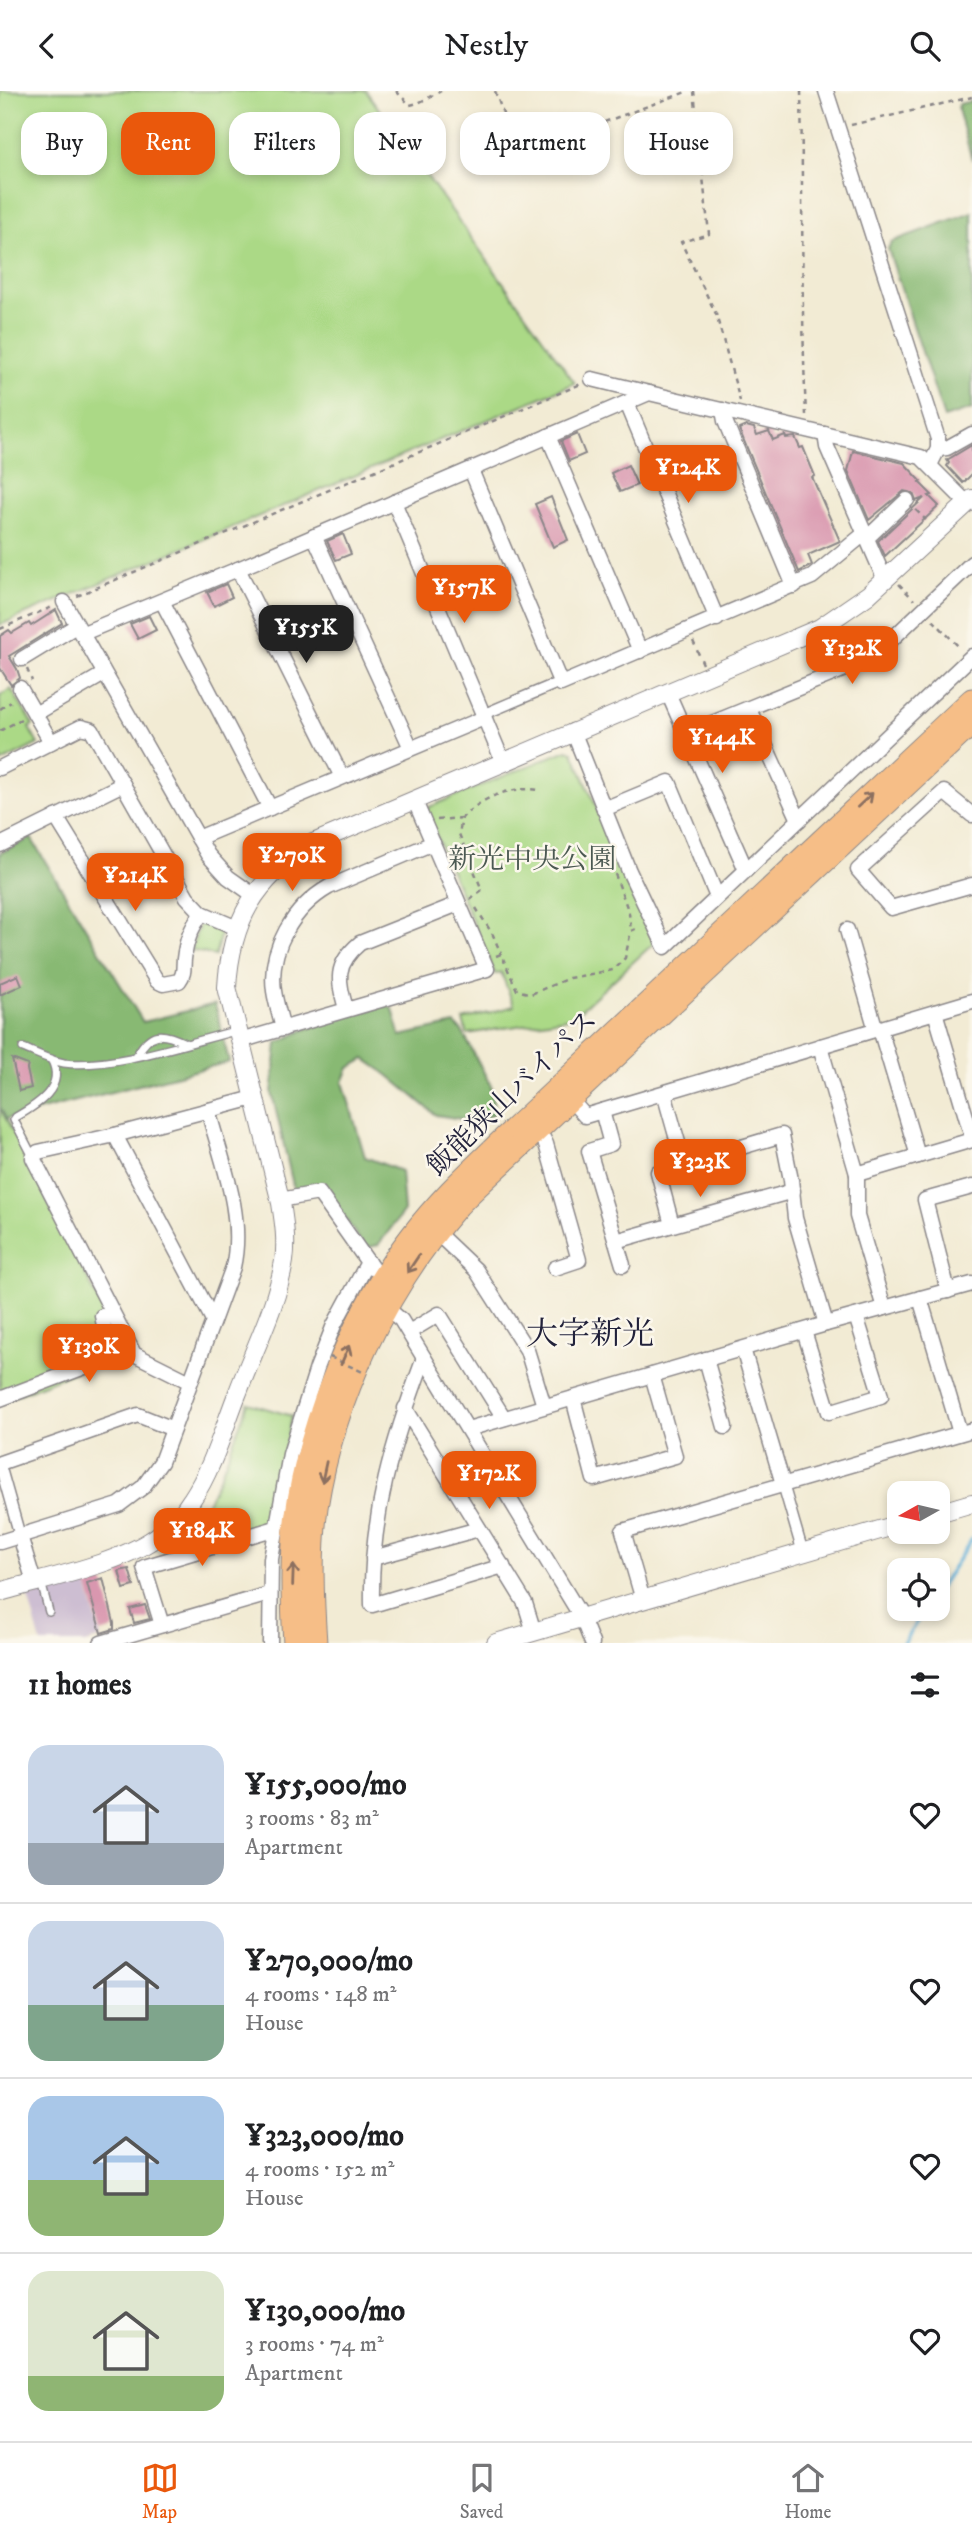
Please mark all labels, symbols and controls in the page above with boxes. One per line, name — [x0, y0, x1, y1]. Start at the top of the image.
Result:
text: Nestly — [444, 26, 528, 66]
icon: back — [28, 27, 66, 65]
icon: search — [906, 27, 944, 65]
chip: Buy — [21, 112, 107, 175]
chip: Rent — [121, 112, 215, 175]
chip: Filters — [229, 112, 340, 175]
chip: New — [354, 112, 446, 175]
chip: Apartment — [460, 112, 610, 175]
chip: House — [624, 112, 733, 175]
pin: ¥124K — [639, 445, 737, 505]
text: ¥124K — [656, 453, 720, 482]
pin: ¥157K — [415, 566, 513, 625]
text: ¥157K — [432, 573, 496, 602]
pin: ¥155K — [257, 605, 355, 665]
text: ¥155K — [275, 613, 337, 642]
pin: ¥132K — [803, 627, 901, 686]
text: ¥132K — [822, 634, 882, 663]
pin: ¥144K — [673, 715, 771, 775]
text: ¥144K — [689, 723, 755, 752]
one-way arrow — [856, 791, 873, 808]
pin: ¥270K — [243, 833, 341, 893]
text: ¥270K — [259, 841, 325, 870]
park label: 新光中央公園 — [448, 842, 616, 877]
pin: ¥214K — [86, 853, 184, 913]
text: ¥214K — [103, 861, 167, 890]
street label: 飯能狭山バイパス — [420, 1003, 605, 1183]
pin: ¥323K — [651, 1139, 749, 1199]
text: ¥323K — [670, 1147, 730, 1176]
one-way arrow — [406, 1254, 421, 1273]
district label: 大字新光 — [526, 1315, 654, 1355]
pin: ¥130K — [40, 1325, 138, 1384]
text: ¥130K — [59, 1332, 120, 1361]
one-way arrow — [339, 1345, 352, 1366]
pin: ¥172K — [440, 1451, 538, 1511]
text: ¥172K — [457, 1459, 521, 1488]
one-way arrow — [316, 1460, 330, 1483]
north arrow — [887, 1481, 950, 1543]
map controls — [887, 1481, 950, 1621]
pin: ¥184K — [153, 1509, 251, 1568]
text: ¥184K — [170, 1516, 234, 1545]
button: locate — [887, 1558, 950, 1621]
one-way arrow — [286, 1564, 299, 1587]
icon: filters — [906, 1666, 944, 1704]
text: 11 homes — [28, 1667, 132, 1704]
text: ¥155,000/mo — [245, 1767, 407, 1804]
icon: home — [84, 1773, 168, 1857]
icon: heart — [906, 1796, 944, 1834]
text: 3 rooms · 83 m² — [245, 1804, 379, 1833]
text: Apartment — [245, 1833, 343, 1862]
text: ¥270,000/mo — [245, 1943, 413, 1980]
icon: home — [84, 1949, 168, 2033]
icon: heart — [906, 1972, 944, 2010]
text: 4 rooms · 148 m² — [245, 1980, 397, 2009]
text: House — [245, 2009, 303, 2038]
text: ¥323,000/mo — [245, 2118, 404, 2155]
icon: home — [84, 2124, 168, 2208]
icon: heart — [906, 2147, 944, 2185]
text: 4 rooms · 152 m² — [245, 2155, 394, 2184]
text: House — [245, 2184, 303, 2213]
text: ¥130,000/mo — [245, 2293, 405, 2330]
icon: home — [84, 2299, 168, 2383]
icon: heart — [906, 2322, 944, 2360]
text: 3 rooms · 74 m² — [245, 2330, 384, 2359]
text: Apartment — [245, 2359, 343, 2388]
tab: Map — [141, 2459, 179, 2524]
tab: Saved — [460, 2459, 503, 2524]
tab: Home — [784, 2459, 831, 2524]

